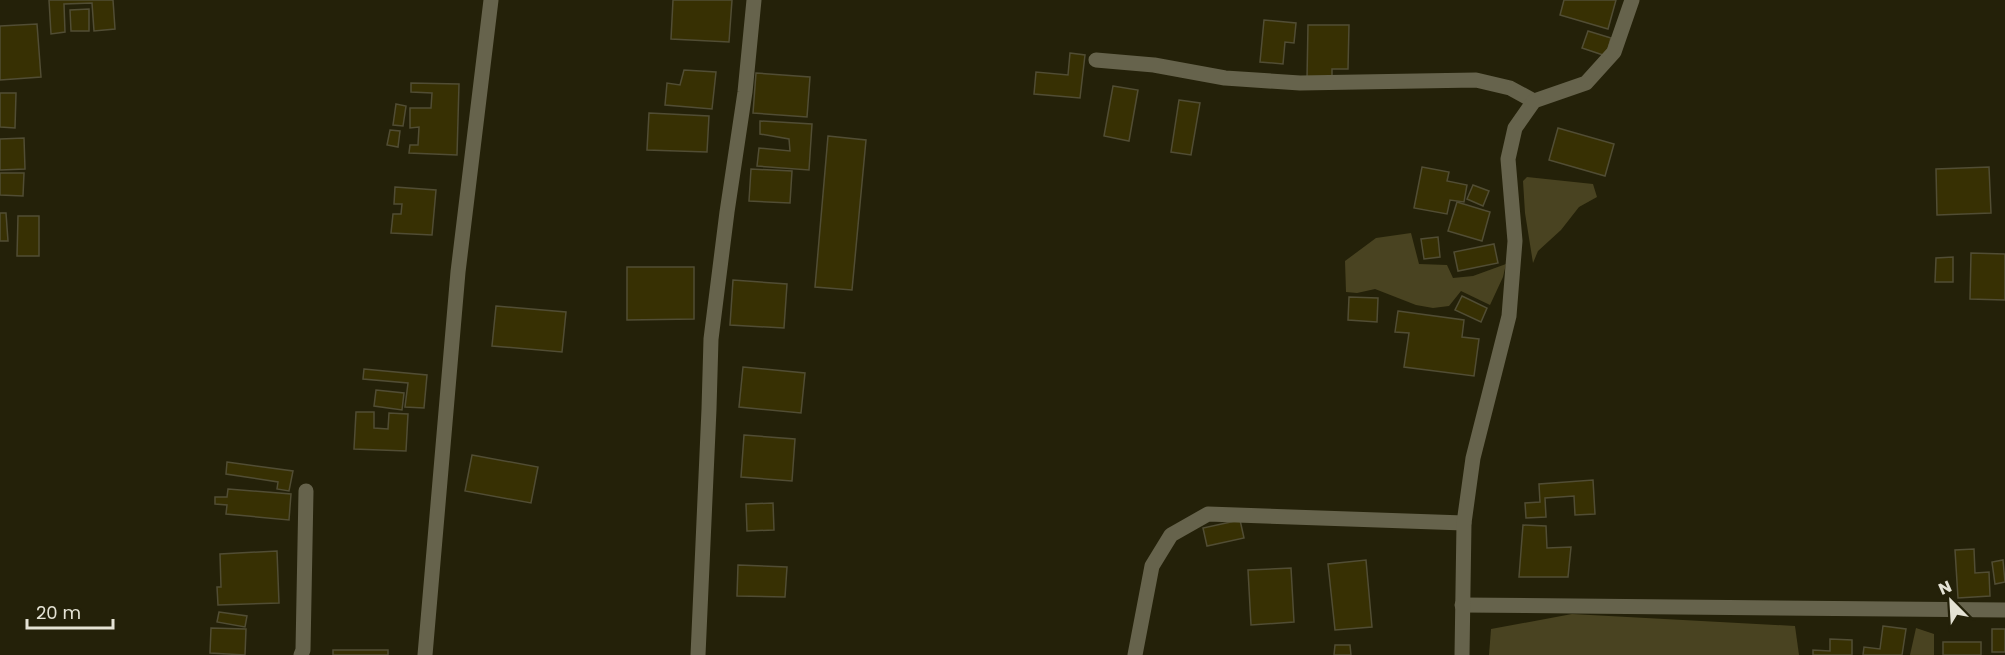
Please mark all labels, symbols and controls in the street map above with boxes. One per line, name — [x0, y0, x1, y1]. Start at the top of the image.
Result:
north arrow — [1921, 571, 1981, 631]
text: N — [1935, 575, 1955, 601]
scale bar — [27, 592, 112, 630]
text: 20 m — [36, 600, 81, 625]

